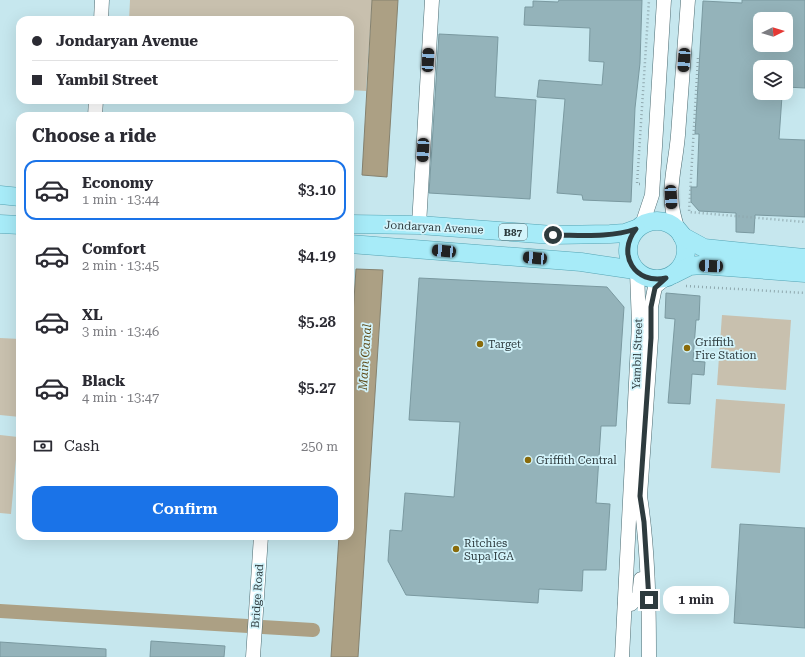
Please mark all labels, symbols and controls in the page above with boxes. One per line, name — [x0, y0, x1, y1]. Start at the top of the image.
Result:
north arrow — [753, 12, 793, 52]
map controls — [753, 12, 793, 100]
text: Jondaryan Avenue — [56, 32, 198, 50]
car — [421, 48, 435, 72]
car — [677, 48, 691, 72]
button: layers — [753, 60, 793, 100]
text: Yambil Street — [56, 71, 158, 89]
text: Choose a ride — [32, 125, 156, 146]
car — [416, 138, 430, 162]
icon: car — [34, 172, 70, 208]
text: Economy — [82, 174, 153, 192]
text: $3.10 — [298, 181, 336, 199]
car — [664, 185, 678, 209]
text: 1 min · 13:44 — [82, 192, 159, 207]
street label: Jondaryan Avenue — [384, 218, 484, 237]
road number: B87 — [499, 224, 527, 240]
route start — [544, 226, 562, 244]
icon: car — [34, 238, 70, 274]
text: Comfort — [82, 240, 146, 258]
car — [432, 244, 456, 258]
text: $4.19 — [298, 247, 336, 265]
car — [523, 251, 547, 265]
text: 2 min · 13:45 — [82, 258, 159, 273]
car — [699, 259, 723, 273]
icon: car — [34, 304, 70, 340]
text: XL — [82, 306, 103, 324]
text: $5.28 — [298, 313, 336, 331]
street label: Yambil Street — [630, 318, 645, 390]
water label: Main Canal — [356, 323, 374, 392]
text: 3 min · 13:46 — [82, 324, 159, 339]
place label: Griffith Fire Station — [695, 336, 757, 362]
place label: Target — [488, 338, 521, 351]
marker: Target — [475, 339, 485, 349]
marker: Griffith Fire Station — [682, 343, 692, 353]
icon: car — [34, 370, 70, 406]
text: Black — [82, 372, 125, 390]
text: $5.27 — [298, 379, 336, 397]
text: 4 min · 13:47 — [82, 390, 159, 405]
icon: cash — [32, 435, 54, 457]
text: Cash — [64, 437, 100, 455]
text: 250 m — [301, 439, 338, 454]
place label: Griffith Central — [536, 454, 617, 467]
marker: Griffith Central — [523, 455, 533, 465]
button: Confirm — [32, 486, 338, 532]
place label: Ritchies Supa IGA — [464, 537, 514, 563]
marker: Ritchies Supa IGA — [451, 544, 461, 554]
street label: Bridge Road — [249, 564, 266, 629]
callout: 1 min — [663, 586, 729, 614]
route end — [640, 591, 658, 609]
text: 1 min — [678, 592, 714, 607]

